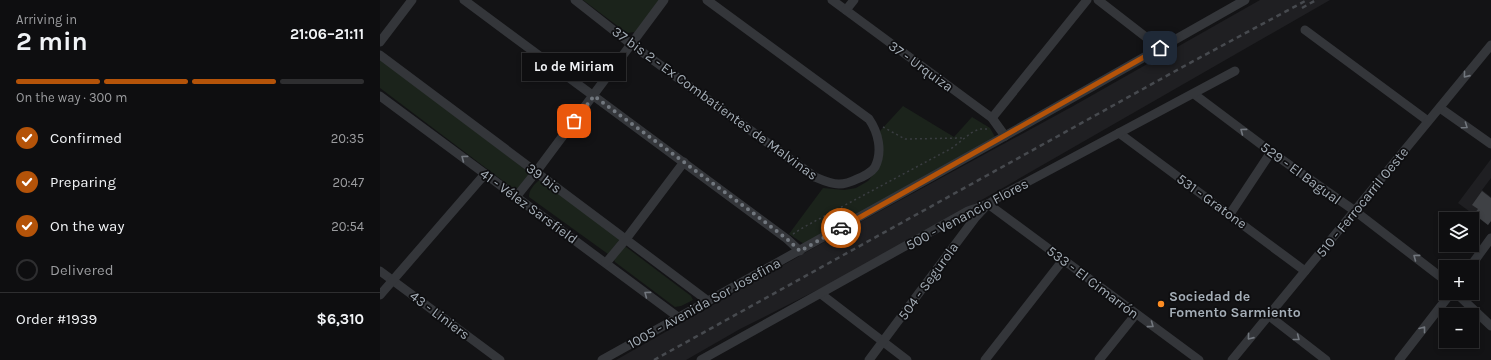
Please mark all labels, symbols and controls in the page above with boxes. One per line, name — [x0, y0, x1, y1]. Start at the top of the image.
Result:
text: Arriving in — [16, 12, 77, 27]
street label: 37 bis 2 - Ex Combatientes de Malvinas — [609, 23, 821, 184]
text: 21:06–21:11 — [290, 25, 364, 43]
text: 2 min — [16, 26, 88, 57]
pin — [1143, 31, 1177, 65]
street label: 37 - Urquiza — [885, 37, 956, 96]
icon: home — [1149, 37, 1171, 59]
callout: Lo de Miriam — [522, 53, 626, 81]
text: Lo de Miriam — [534, 59, 614, 74]
one-way arrow — [1464, 70, 1471, 78]
text: On the way · 300 m — [16, 90, 127, 105]
pin — [557, 104, 591, 138]
icon: bag — [563, 110, 585, 132]
one-way arrow — [1461, 121, 1468, 128]
icon: check — [16, 127, 38, 149]
one-way arrow — [1240, 128, 1247, 135]
text: Confirmed — [50, 129, 122, 147]
text: 20:35 — [331, 131, 364, 146]
street label: 529 - El Bagual — [1257, 139, 1344, 208]
street label: 510 - Ferrocarril Oeste — [1313, 144, 1412, 261]
one-way arrow — [461, 156, 468, 163]
street label: 39 bis — [523, 160, 565, 197]
street label: 41 - Vélez Sarsfield — [477, 165, 581, 248]
street label: 531 - Gratone — [1173, 170, 1250, 233]
icon: check — [16, 171, 38, 193]
text: Preparing — [50, 173, 116, 191]
text: 20:47 — [332, 175, 364, 190]
street label: 500 - Venancio Flores — [903, 175, 1031, 254]
courier — [821, 208, 861, 248]
map controls — [1439, 212, 1479, 348]
button: layers — [1439, 212, 1479, 252]
icon: check — [16, 215, 38, 237]
text: On the way — [50, 217, 124, 235]
icon: car — [830, 217, 852, 239]
text: 20:54 — [331, 219, 364, 234]
street label: 504 - Segurola — [895, 239, 962, 323]
street label: 533 - El Cimarrón — [1043, 242, 1142, 323]
street label: 1005 - Avenida Sor Josefina — [625, 254, 784, 353]
one-way arrow — [1413, 255, 1420, 262]
button: + — [1439, 260, 1479, 300]
text: Delivered — [50, 261, 114, 279]
street label: 43 - Liniers — [406, 287, 473, 343]
place label: Sociedad de Fomento Sarmiento — [1169, 288, 1301, 321]
one-way arrow — [645, 291, 652, 298]
marker: Sociedad de Fomento Sarmiento — [1156, 299, 1166, 309]
button: − — [1439, 308, 1479, 348]
text: Order #1939 — [16, 310, 97, 328]
text: $6,310 — [317, 310, 364, 328]
one-way arrow — [1146, 320, 1153, 327]
one-way arrow — [1418, 327, 1425, 334]
one-way arrow — [1248, 333, 1255, 340]
one-way arrow — [1293, 333, 1300, 340]

